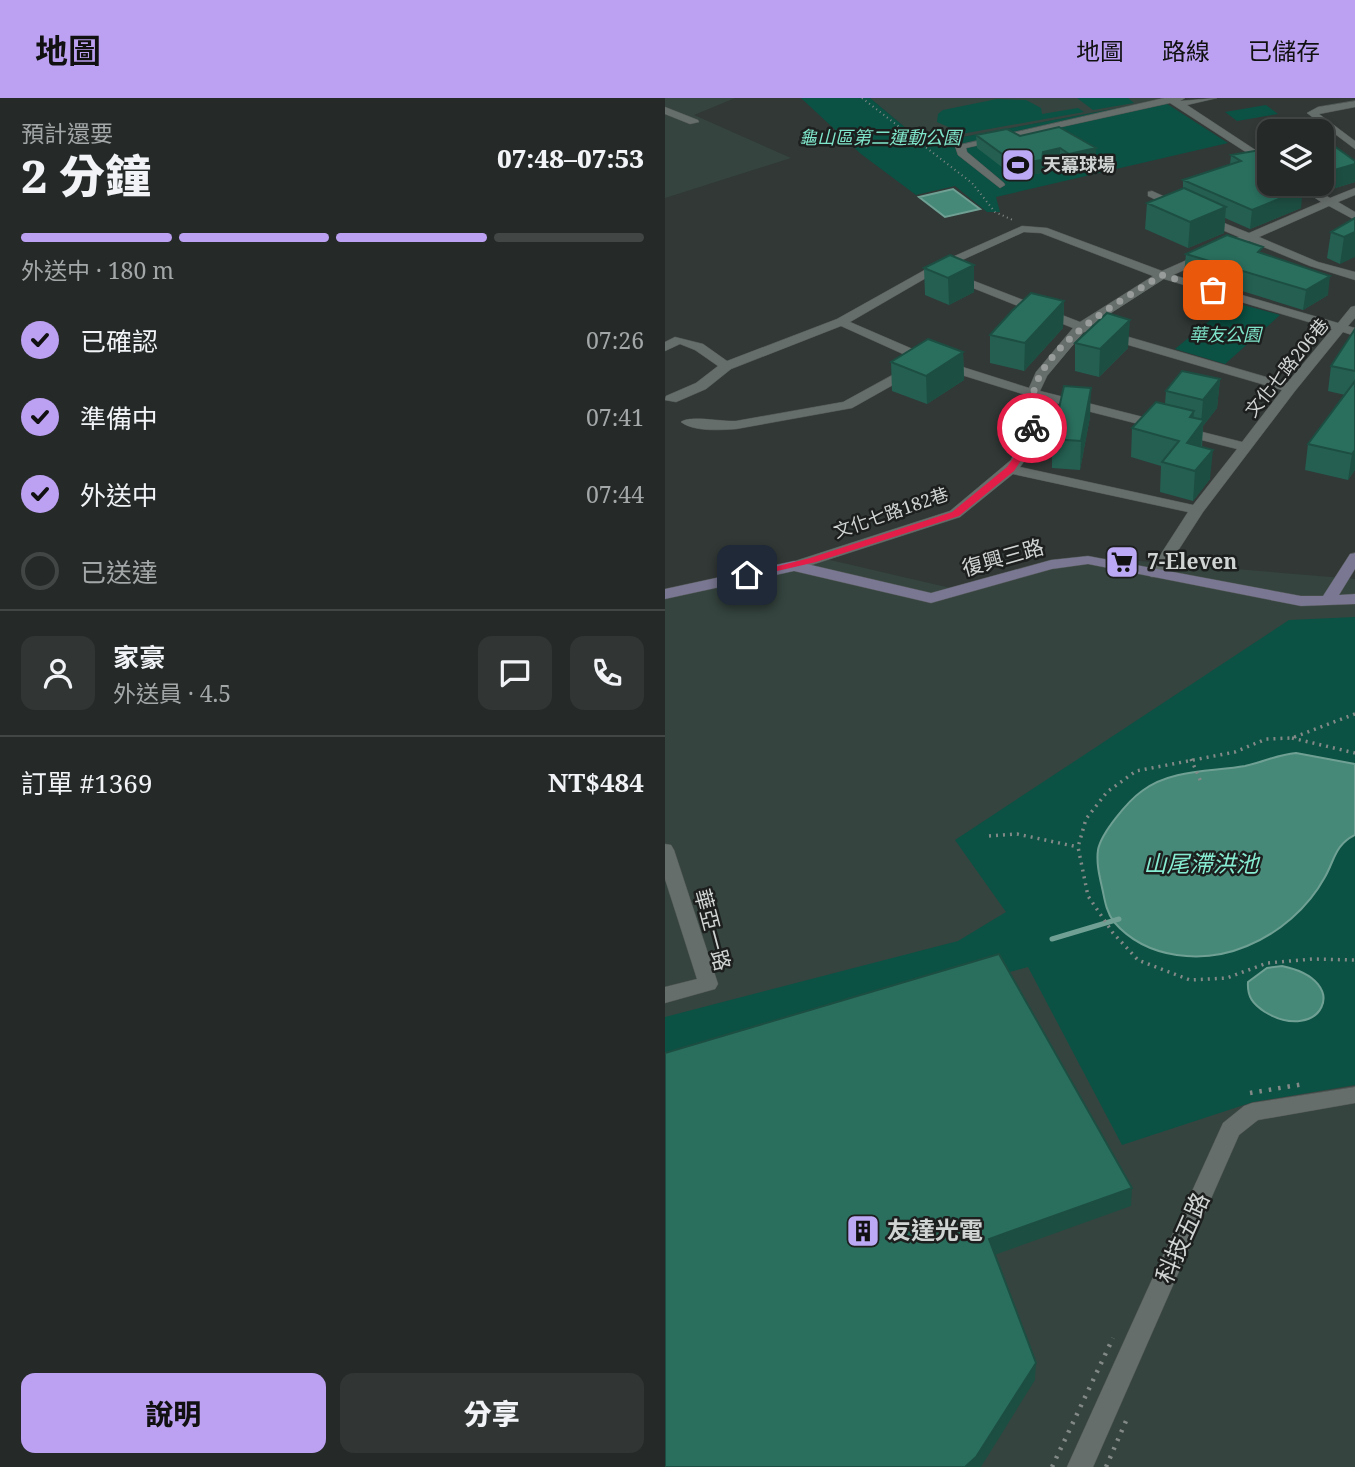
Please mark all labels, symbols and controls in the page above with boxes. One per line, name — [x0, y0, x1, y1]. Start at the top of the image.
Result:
text: 地圖 — [35, 28, 101, 73]
text: 地圖 — [1076, 34, 1124, 67]
text: 路線 — [1162, 34, 1210, 67]
text: 已儲存 — [1248, 34, 1320, 67]
text: 預計還要 — [21, 117, 113, 149]
map controls — [1257, 119, 1334, 196]
button: layers — [1257, 119, 1334, 196]
park label: 龜山區第二運動公園 — [799, 125, 964, 149]
text: 07:48–07:53 — [497, 140, 644, 176]
text: 2 分鐘 — [21, 144, 151, 206]
sports icon: 天冪球場 — [999, 146, 1037, 184]
place label: 天冪球場 — [1043, 152, 1115, 176]
text: 外送中 · 180 m — [21, 254, 174, 286]
pin — [1183, 260, 1243, 320]
icon: bag — [1194, 271, 1232, 309]
street label: 文化七路206巷 — [1239, 313, 1333, 422]
icon: check — [21, 321, 59, 359]
park label: 華友公園 — [1189, 322, 1264, 346]
text: 已確認 — [80, 323, 158, 359]
text: 07:26 — [586, 324, 644, 356]
courier — [997, 393, 1067, 463]
icon: check — [21, 398, 59, 436]
text: 準備中 — [80, 400, 158, 436]
text: 07:41 — [586, 401, 644, 433]
icon: bike — [1013, 409, 1051, 447]
icon: check — [21, 475, 59, 513]
text: 外送中 — [80, 477, 158, 513]
text: 07:44 — [586, 478, 644, 510]
street label: 文化七路182巷 — [830, 481, 951, 543]
street label: 復興三路 — [958, 532, 1047, 582]
supermarket icon: 7-Eleven — [1103, 543, 1141, 581]
pin — [717, 545, 777, 605]
place label: 7-Eleven — [1147, 547, 1237, 575]
text: 已送達 — [80, 554, 158, 590]
icon: home — [728, 556, 766, 594]
button: person — [21, 636, 95, 710]
button: chat — [478, 636, 552, 710]
button: phone — [570, 636, 644, 710]
text: 家豪 — [113, 639, 165, 675]
text: 外送員 · 4.5 — [113, 677, 231, 709]
text: NT$484 — [548, 764, 644, 800]
text: 訂單 #1369 — [21, 765, 152, 801]
water label: 山尾滯洪池 — [1144, 847, 1261, 879]
street label: 華亞一路 — [689, 886, 737, 974]
street label: 科技五路 — [1147, 1187, 1216, 1288]
building icon: 友達光電 — [844, 1212, 882, 1250]
place label: 友達光電 — [887, 1213, 983, 1246]
button: 說明 — [21, 1373, 326, 1453]
button: 分享 — [340, 1373, 644, 1453]

